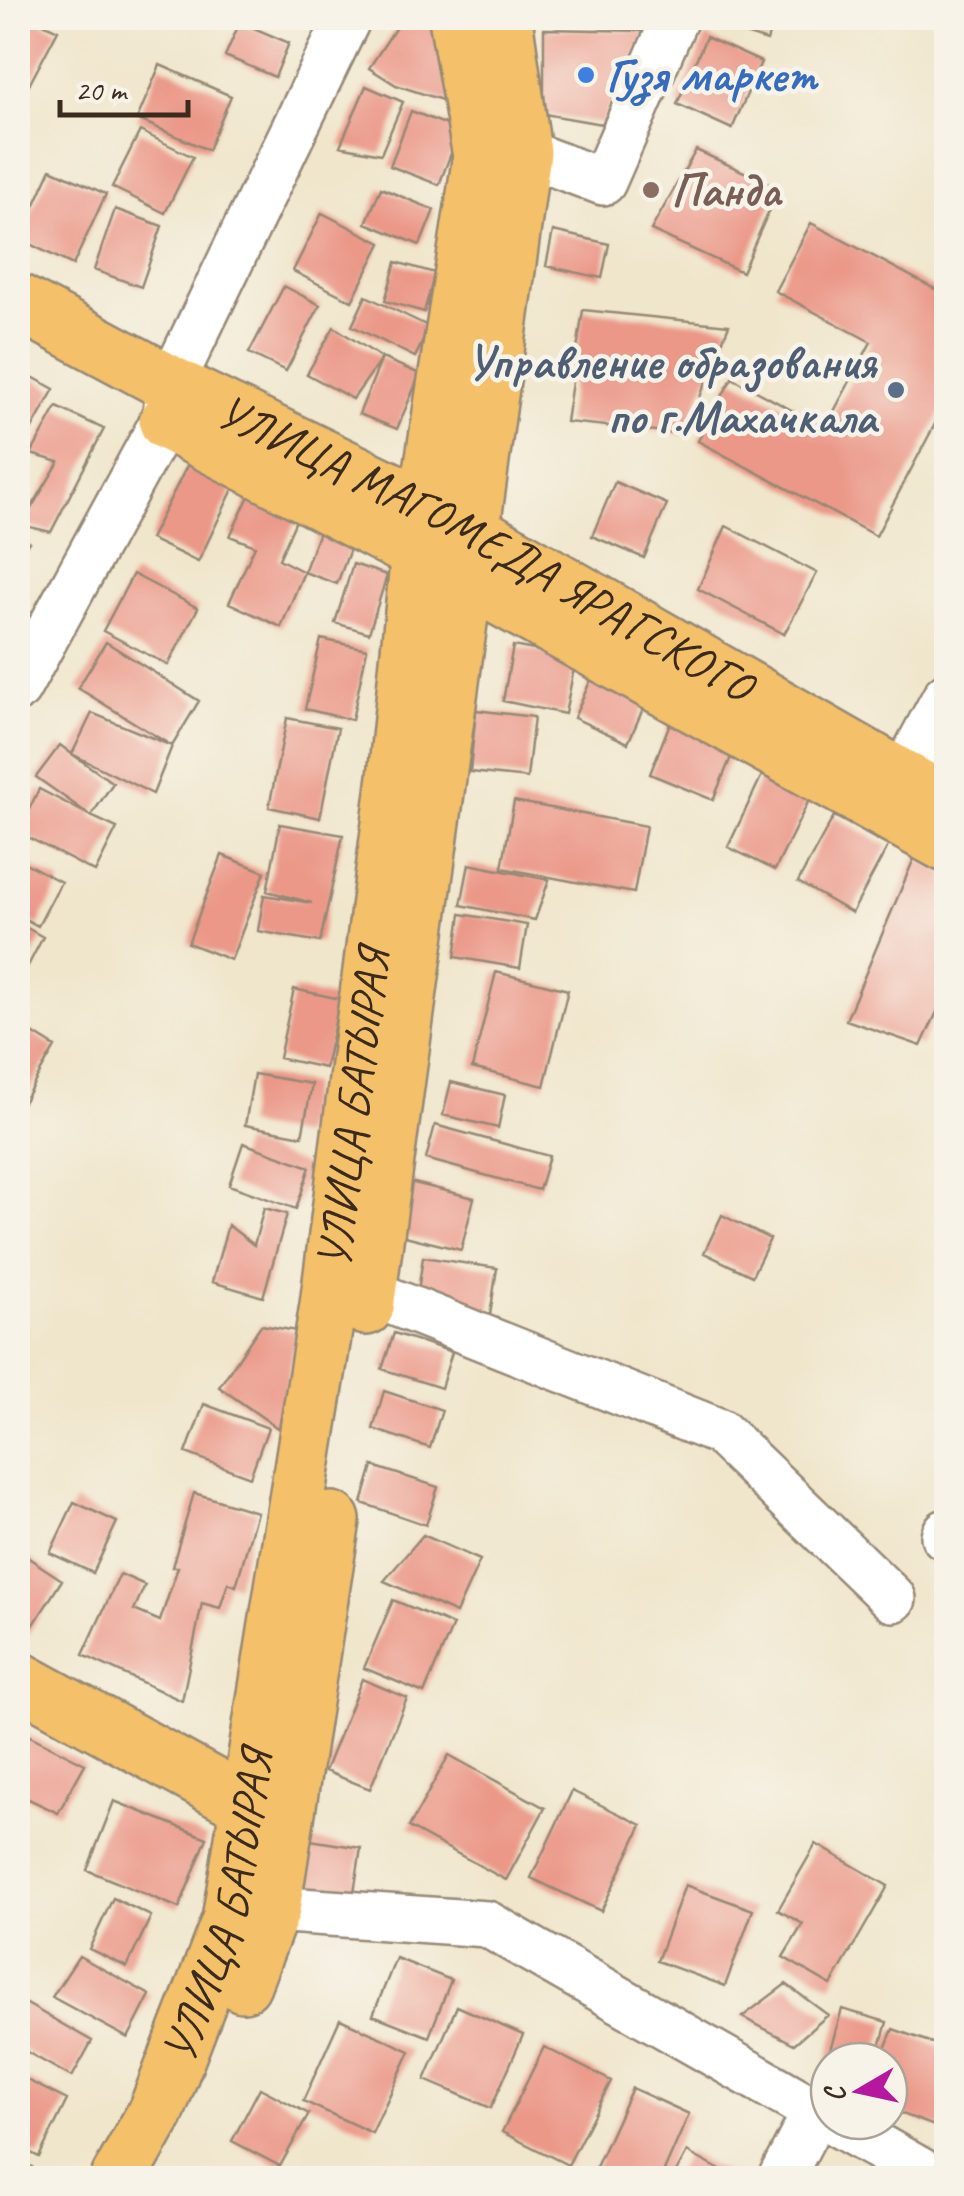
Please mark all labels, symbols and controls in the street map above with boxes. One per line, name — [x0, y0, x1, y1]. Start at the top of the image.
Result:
place label: Гузя маркет — [606, 45, 819, 107]
scale bar — [60, 55, 188, 117]
marker: Гузя маркет — [575, 64, 597, 86]
text: 20 m — [75, 71, 128, 109]
place label: Панда — [671, 160, 783, 220]
marker: Панда — [640, 179, 662, 201]
place label: Управление образования по г.Махачкала — [466, 332, 880, 447]
marker: Управление образования по г.Махачкала — [885, 379, 907, 401]
street label: УЛИЦА МАГОМЕДА ЯРАГСКОГО — [208, 381, 767, 718]
street label: УЛИЦА БАТЫРАЯ — [303, 940, 404, 1272]
street label: УЛИЦА БАТЫРАЯ — [148, 1740, 288, 2070]
north arrow — [809, 2041, 909, 2141]
text: С — [816, 2082, 853, 2104]

